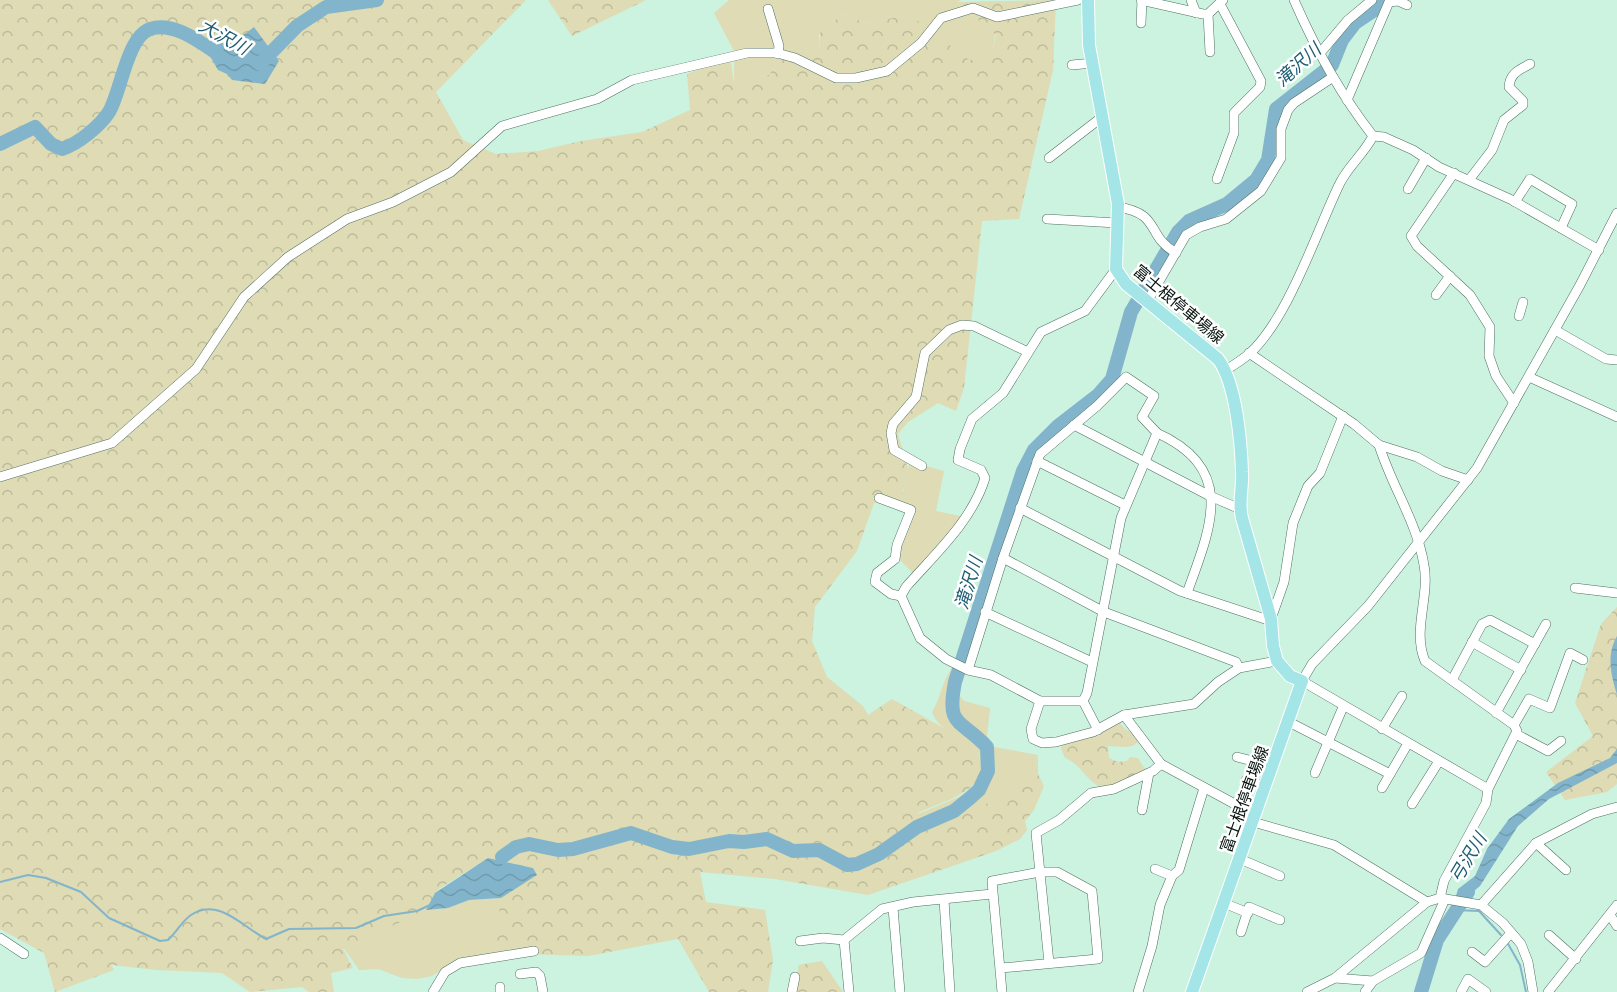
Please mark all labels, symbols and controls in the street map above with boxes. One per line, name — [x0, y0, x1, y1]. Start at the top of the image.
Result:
water label: 大沢川 — [195, 13, 255, 61]
water label: 滝沢川 — [1270, 37, 1327, 91]
street label: 富士根停車場線 — [1130, 260, 1228, 348]
water label: 滝沢川 — [950, 552, 988, 612]
street label: 富士根停車場線 — [1215, 743, 1273, 855]
water label: 弓沢川 — [1444, 827, 1492, 887]

